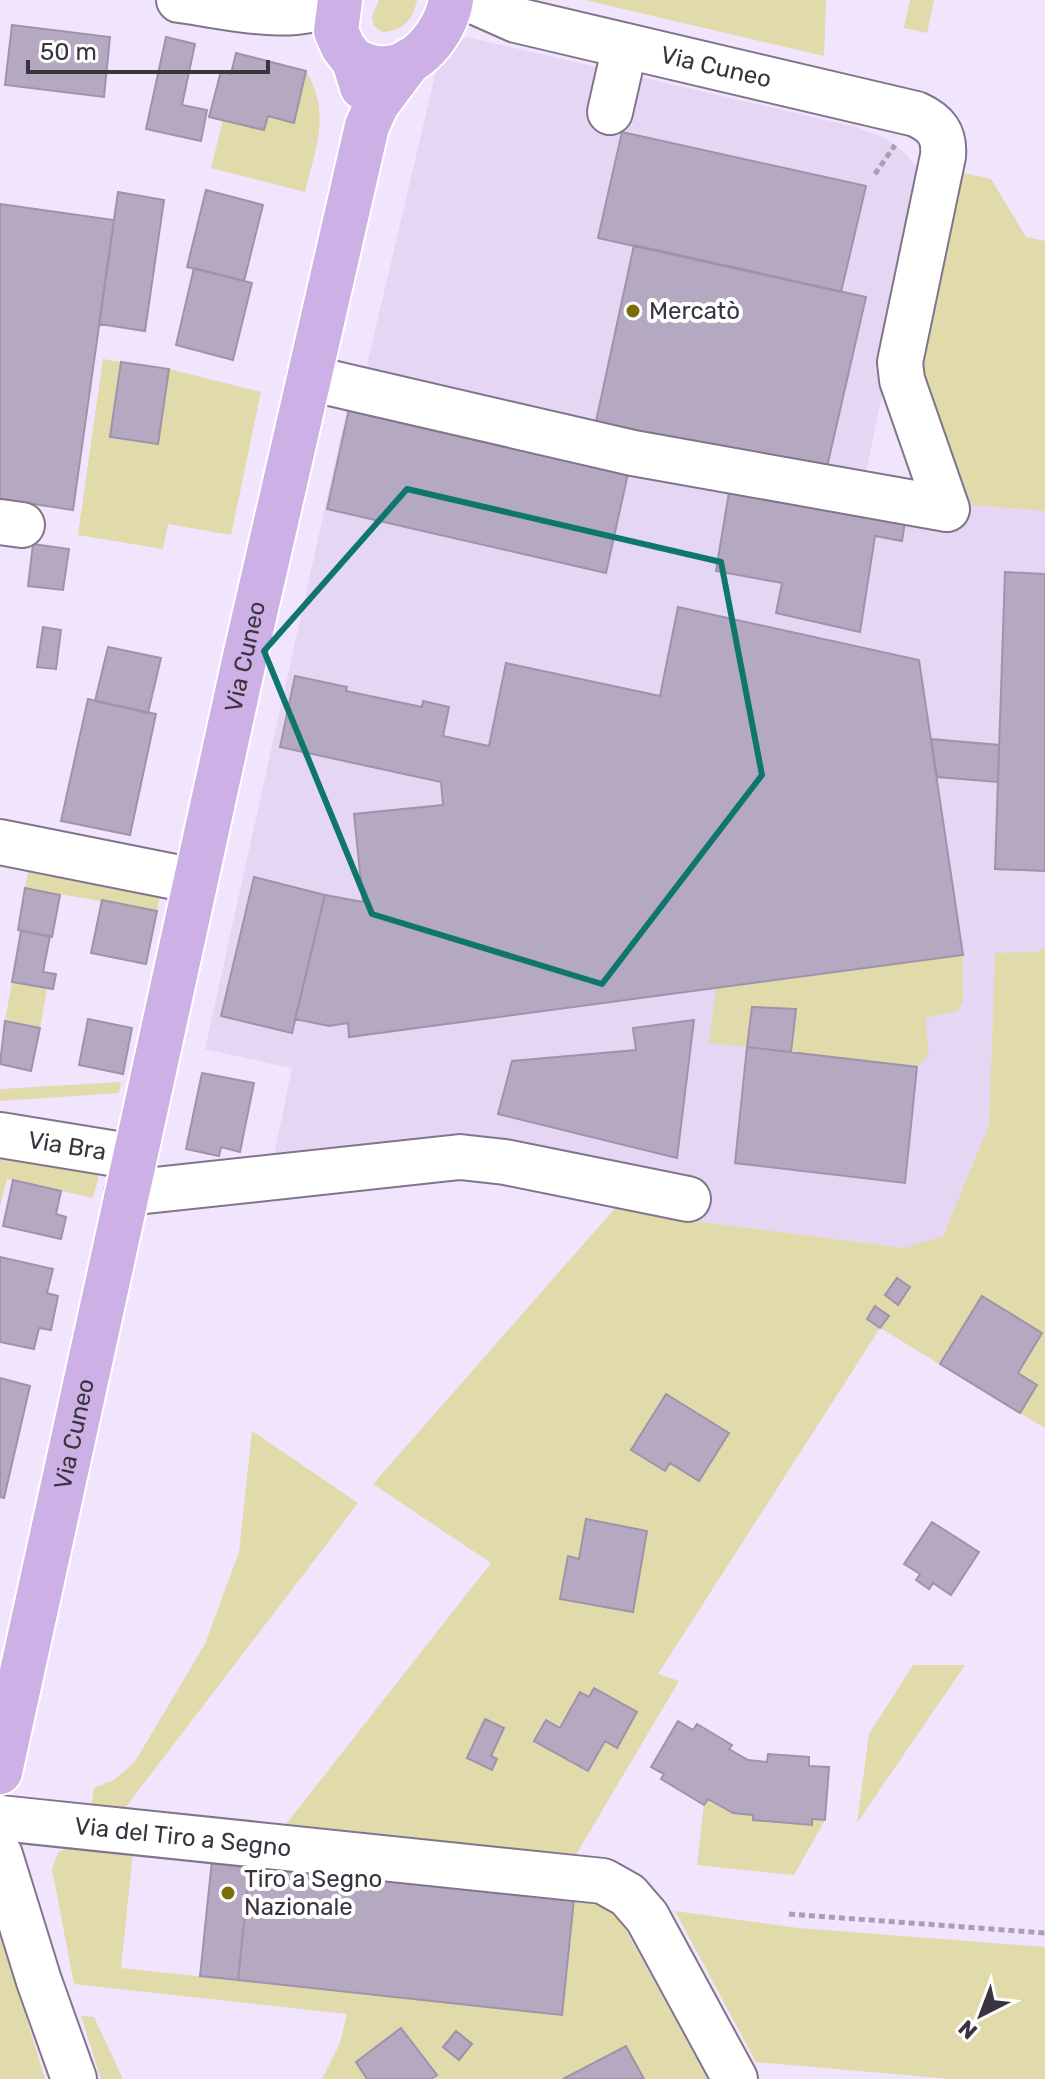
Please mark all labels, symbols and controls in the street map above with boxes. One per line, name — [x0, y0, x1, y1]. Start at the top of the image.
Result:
scale bar — [28, 24, 268, 74]
text: 50 m — [40, 38, 97, 66]
street label: Via Cuneo — [658, 41, 774, 93]
place label: Mercatò — [649, 297, 740, 325]
marker: Mercatò — [624, 302, 642, 320]
street label: Via Cuneo — [219, 598, 271, 715]
street label: Via Bra — [26, 1126, 108, 1166]
street label: Via Cuneo — [48, 1376, 100, 1492]
street label: Via del Tiro a Segno — [73, 1812, 293, 1862]
place label: Tiro a Segno Nazionale — [244, 1865, 382, 1921]
marker: Tiro a Segno Nazionale — [219, 1884, 237, 1902]
north arrow — [941, 1975, 1021, 2055]
text: N — [953, 2014, 983, 2045]

